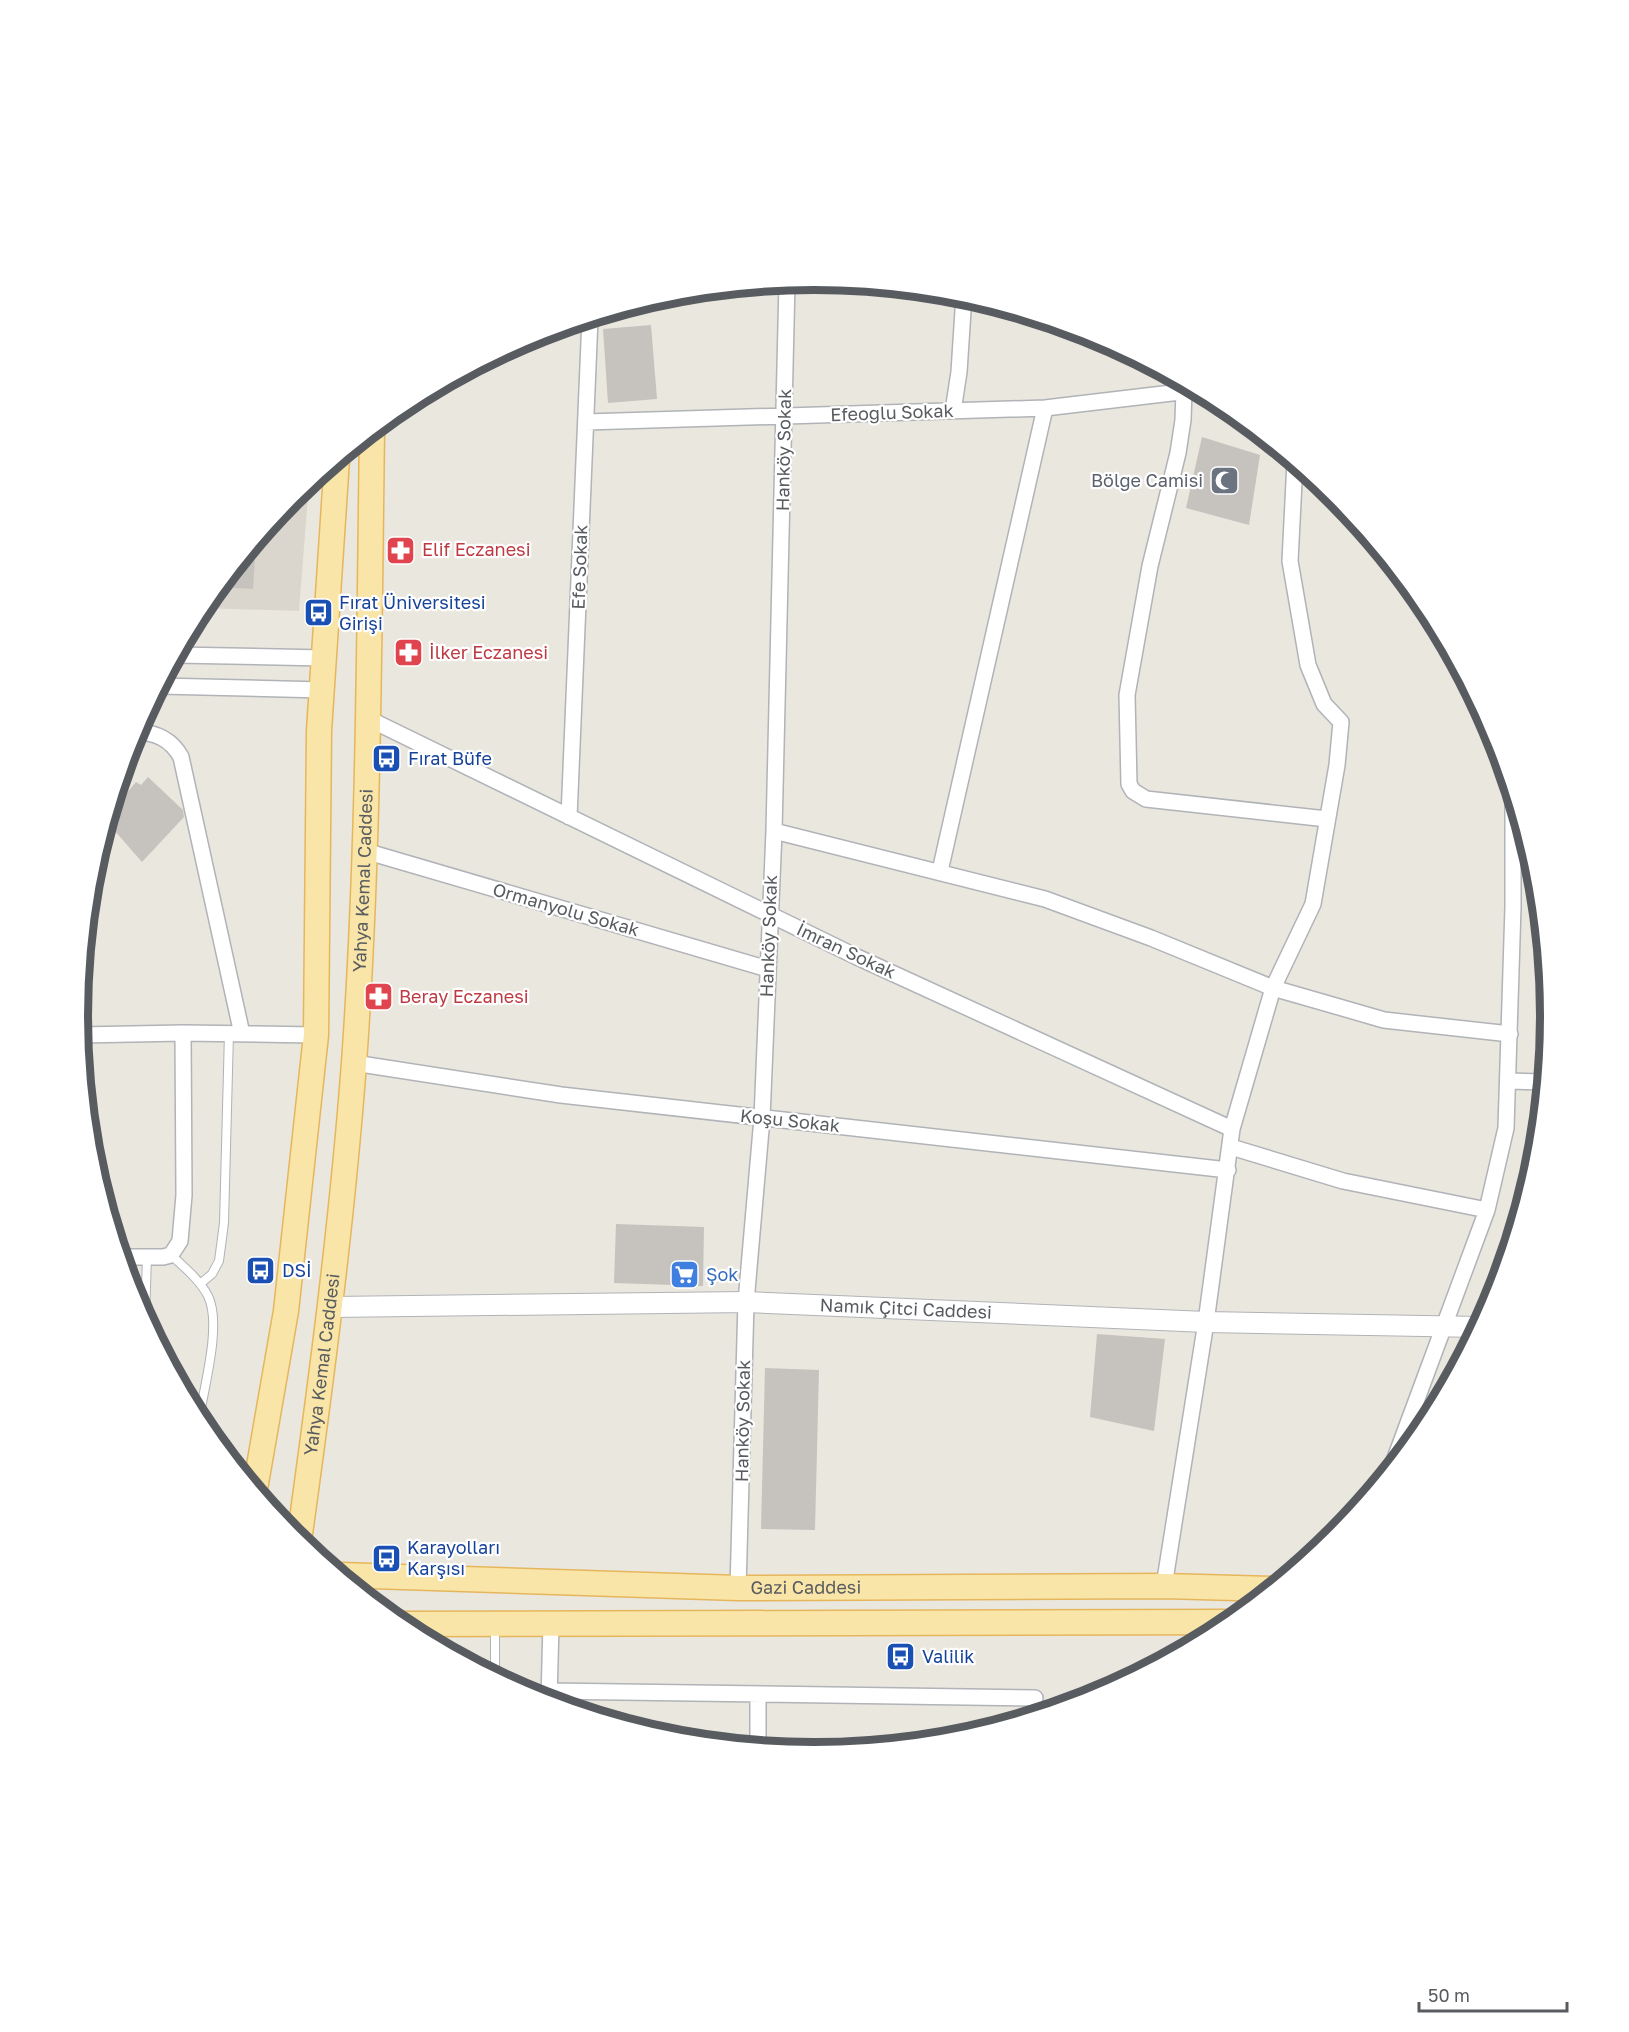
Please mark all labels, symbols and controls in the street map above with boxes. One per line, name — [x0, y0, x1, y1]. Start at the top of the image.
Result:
street label: Hanköy Sokak — [771, 389, 795, 511]
street label: Efeoğlu Sokak — [830, 399, 954, 425]
mosque icon: Bölge Camisi — [1208, 465, 1240, 497]
place label: Bölge Camisi — [1091, 469, 1203, 491]
street label: Efe Sokak — [567, 524, 591, 610]
pharmacy icon: Elif Eczanesi — [385, 534, 417, 566]
place label: Elif Eczanesi — [422, 538, 530, 560]
place label: Fırat Üniversitesi Girişi — [339, 591, 486, 634]
bus stop icon: Fırat Üniversitesi Girişi — [302, 597, 334, 629]
pharmacy icon: İlker Eczanesi — [392, 637, 424, 669]
place label: İlker Eczanesi — [429, 641, 548, 663]
bus stop icon: Fırat Büfe — [371, 743, 403, 775]
place label: Fırat Büfe — [408, 747, 492, 769]
street label: Yahya Kemal Caddesi — [348, 788, 377, 973]
street label: Hanköy Sokak — [755, 874, 781, 998]
street label: Ormanyolu Sokak — [490, 878, 642, 940]
street label: İmran Sokak — [793, 918, 899, 983]
pharmacy icon: Beray Eczanesi — [362, 981, 394, 1013]
place label: Beray Eczanesi — [399, 985, 529, 1007]
street label: Koşu Sokak — [739, 1104, 841, 1136]
bus stop icon: DSİ — [245, 1255, 277, 1287]
place label: DSİ — [282, 1259, 312, 1281]
supermarket icon: Şok — [669, 1259, 701, 1291]
place label: Şok — [706, 1263, 739, 1285]
street label: Yahya Kemal Caddesi — [299, 1272, 344, 1457]
street label: Namık Çitci Caddesi — [819, 1293, 992, 1323]
street label: Hanköy Sokak — [730, 1360, 754, 1482]
place label: Karayolları Karşısı — [407, 1536, 500, 1579]
bus stop icon: Karayolları Karşısı — [370, 1542, 402, 1574]
street label: Gazi Caddesi — [750, 1575, 861, 1598]
bus stop icon: Valilik — [885, 1641, 917, 1673]
place label: Valilik — [922, 1645, 975, 1667]
scale bar — [1419, 1975, 1568, 2013]
text: 50 m — [1428, 1984, 1470, 2006]

